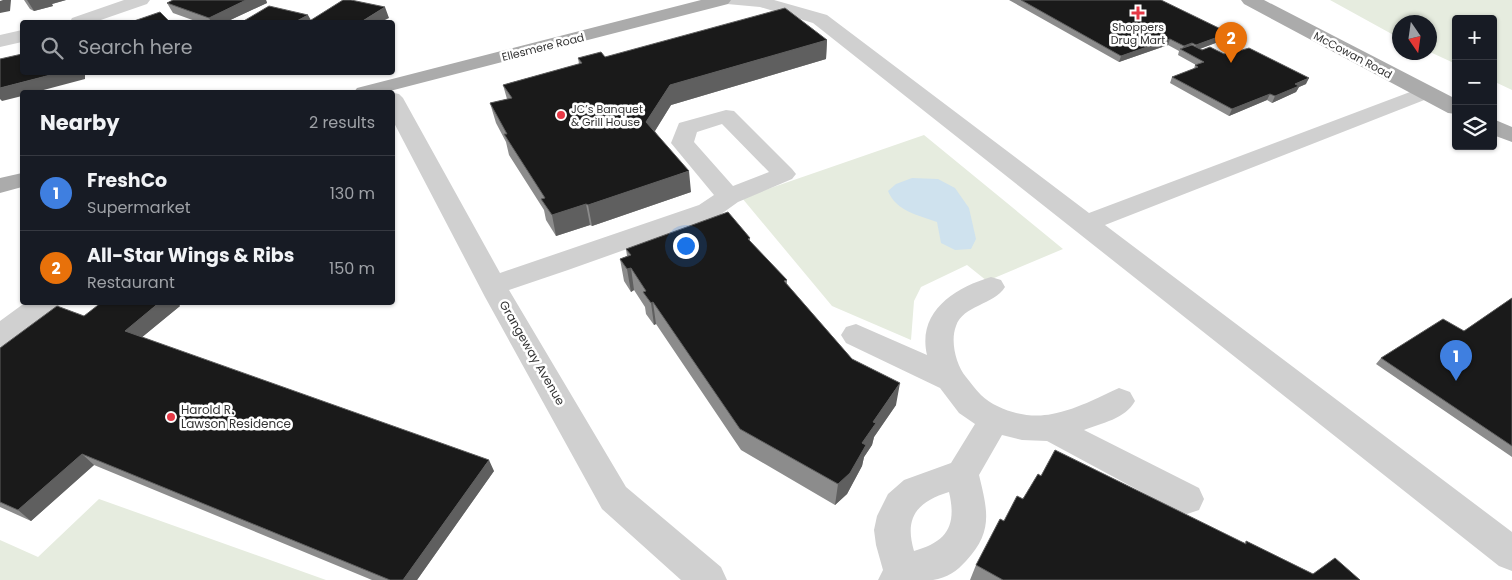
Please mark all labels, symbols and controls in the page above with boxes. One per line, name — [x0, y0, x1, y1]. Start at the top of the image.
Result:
marker: Shoppers Drug Mart — [1132, 7, 1144, 19]
north arrow — [1392, 15, 1437, 60]
map controls — [1452, 15, 1497, 150]
button: + — [1452, 15, 1497, 60]
place label: Shoppers Drug Mart — [1111, 19, 1165, 48]
search box — [20, 20, 395, 75]
pin: 2 — [1215, 22, 1247, 63]
street label: McCowan Road — [1311, 28, 1395, 82]
street label: Ellesmere Road — [500, 29, 586, 65]
icon: search — [38, 34, 66, 62]
text: Search here — [78, 34, 192, 61]
button: − — [1452, 60, 1497, 105]
place label: JC’s Banquet & Grill House — [571, 101, 643, 130]
button: layers — [1452, 105, 1497, 150]
text: Nearby — [40, 108, 120, 137]
marker: JC’s Banquet & Grill House — [555, 109, 567, 121]
text: 2 results — [309, 111, 375, 134]
text: FreshCo — [87, 167, 167, 194]
text: 1 — [53, 182, 59, 205]
text: 130 m — [330, 182, 375, 205]
text: Supermarket — [87, 196, 191, 219]
your location — [673, 233, 699, 259]
text: All-Star Wings & Ribs — [87, 242, 294, 269]
text: 2 — [51, 257, 61, 280]
text: 150 m — [329, 257, 375, 280]
text: Restaurant — [87, 271, 175, 294]
street label: Grangeway Avenue — [496, 297, 569, 408]
pin: 1 — [1440, 340, 1472, 381]
place label: Harold R. Lawson Residence — [181, 401, 291, 432]
marker: Harold R. Lawson Residence — [165, 411, 177, 423]

